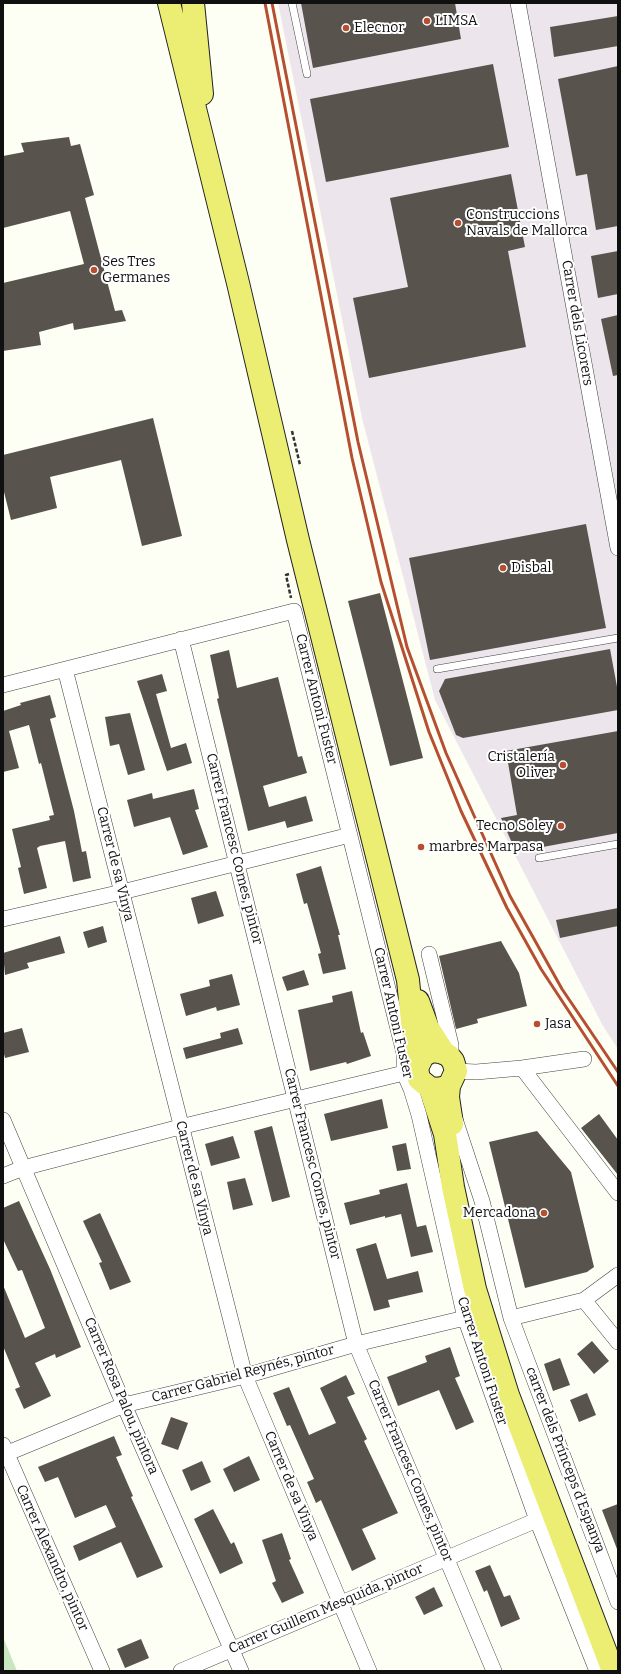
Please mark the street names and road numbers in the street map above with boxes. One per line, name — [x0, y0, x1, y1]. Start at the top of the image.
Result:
street label: Carrer dels Licorers — [558, 259, 596, 387]
street label: Carrer Antoni Fuster — [292, 632, 340, 766]
street label: Carrer Francesc Comes, pintor — [202, 752, 266, 946]
street label: Carrer de sa Vinya — [93, 805, 137, 923]
street label: Carrer Antoni Fuster — [370, 946, 416, 1080]
street label: Carrer Francesc Comes, pintor — [280, 1067, 344, 1261]
street label: Carrer de sa Vinya — [172, 1119, 216, 1237]
street label: Carrer Antoni Fuster — [453, 1295, 511, 1427]
street label: Carrer Rosa Palou, pintora — [80, 1315, 162, 1477]
street label: Carrer Gabriel Reynés, pintor — [150, 1341, 336, 1407]
street label: carrer dels Prínceps d'Espanya — [522, 1365, 608, 1555]
street label: Carrer Francesc Comes, pintor — [364, 1377, 456, 1565]
street label: Carrer de sa Vinya — [260, 1429, 322, 1543]
street label: Carrer Alexandro, pintor — [12, 1482, 92, 1634]
street label: Carrer Guillem Mesquida, pintor — [226, 1560, 426, 1658]

